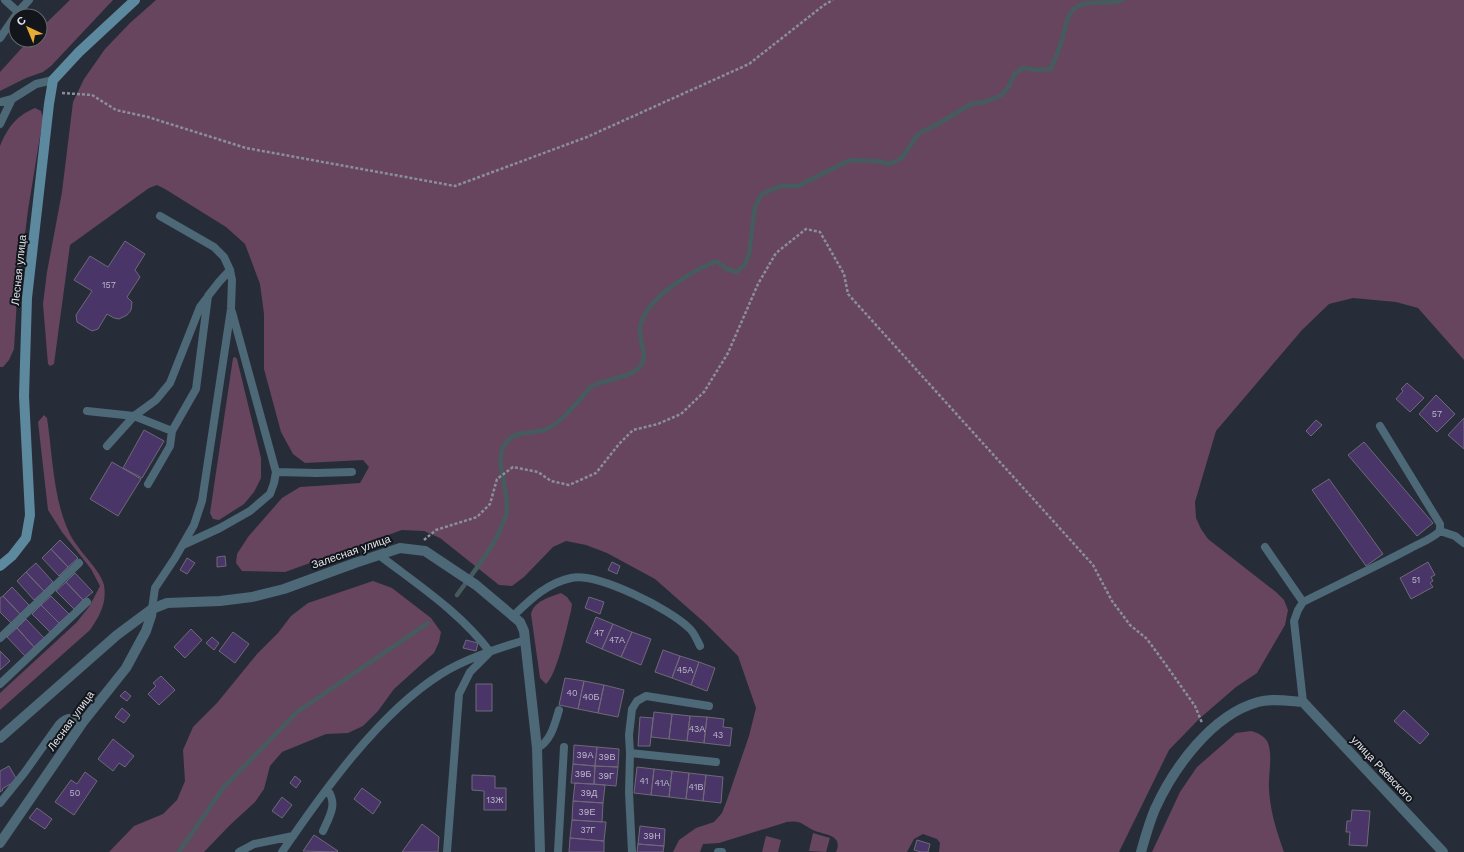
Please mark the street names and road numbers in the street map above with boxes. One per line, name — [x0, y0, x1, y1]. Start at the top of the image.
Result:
street label: Лесная улица — [9, 233, 29, 306]
street label: Залесная улица — [310, 532, 393, 572]
street label: Лесная улица — [45, 688, 98, 754]
street label: улица Раевского — [1348, 733, 1416, 805]

